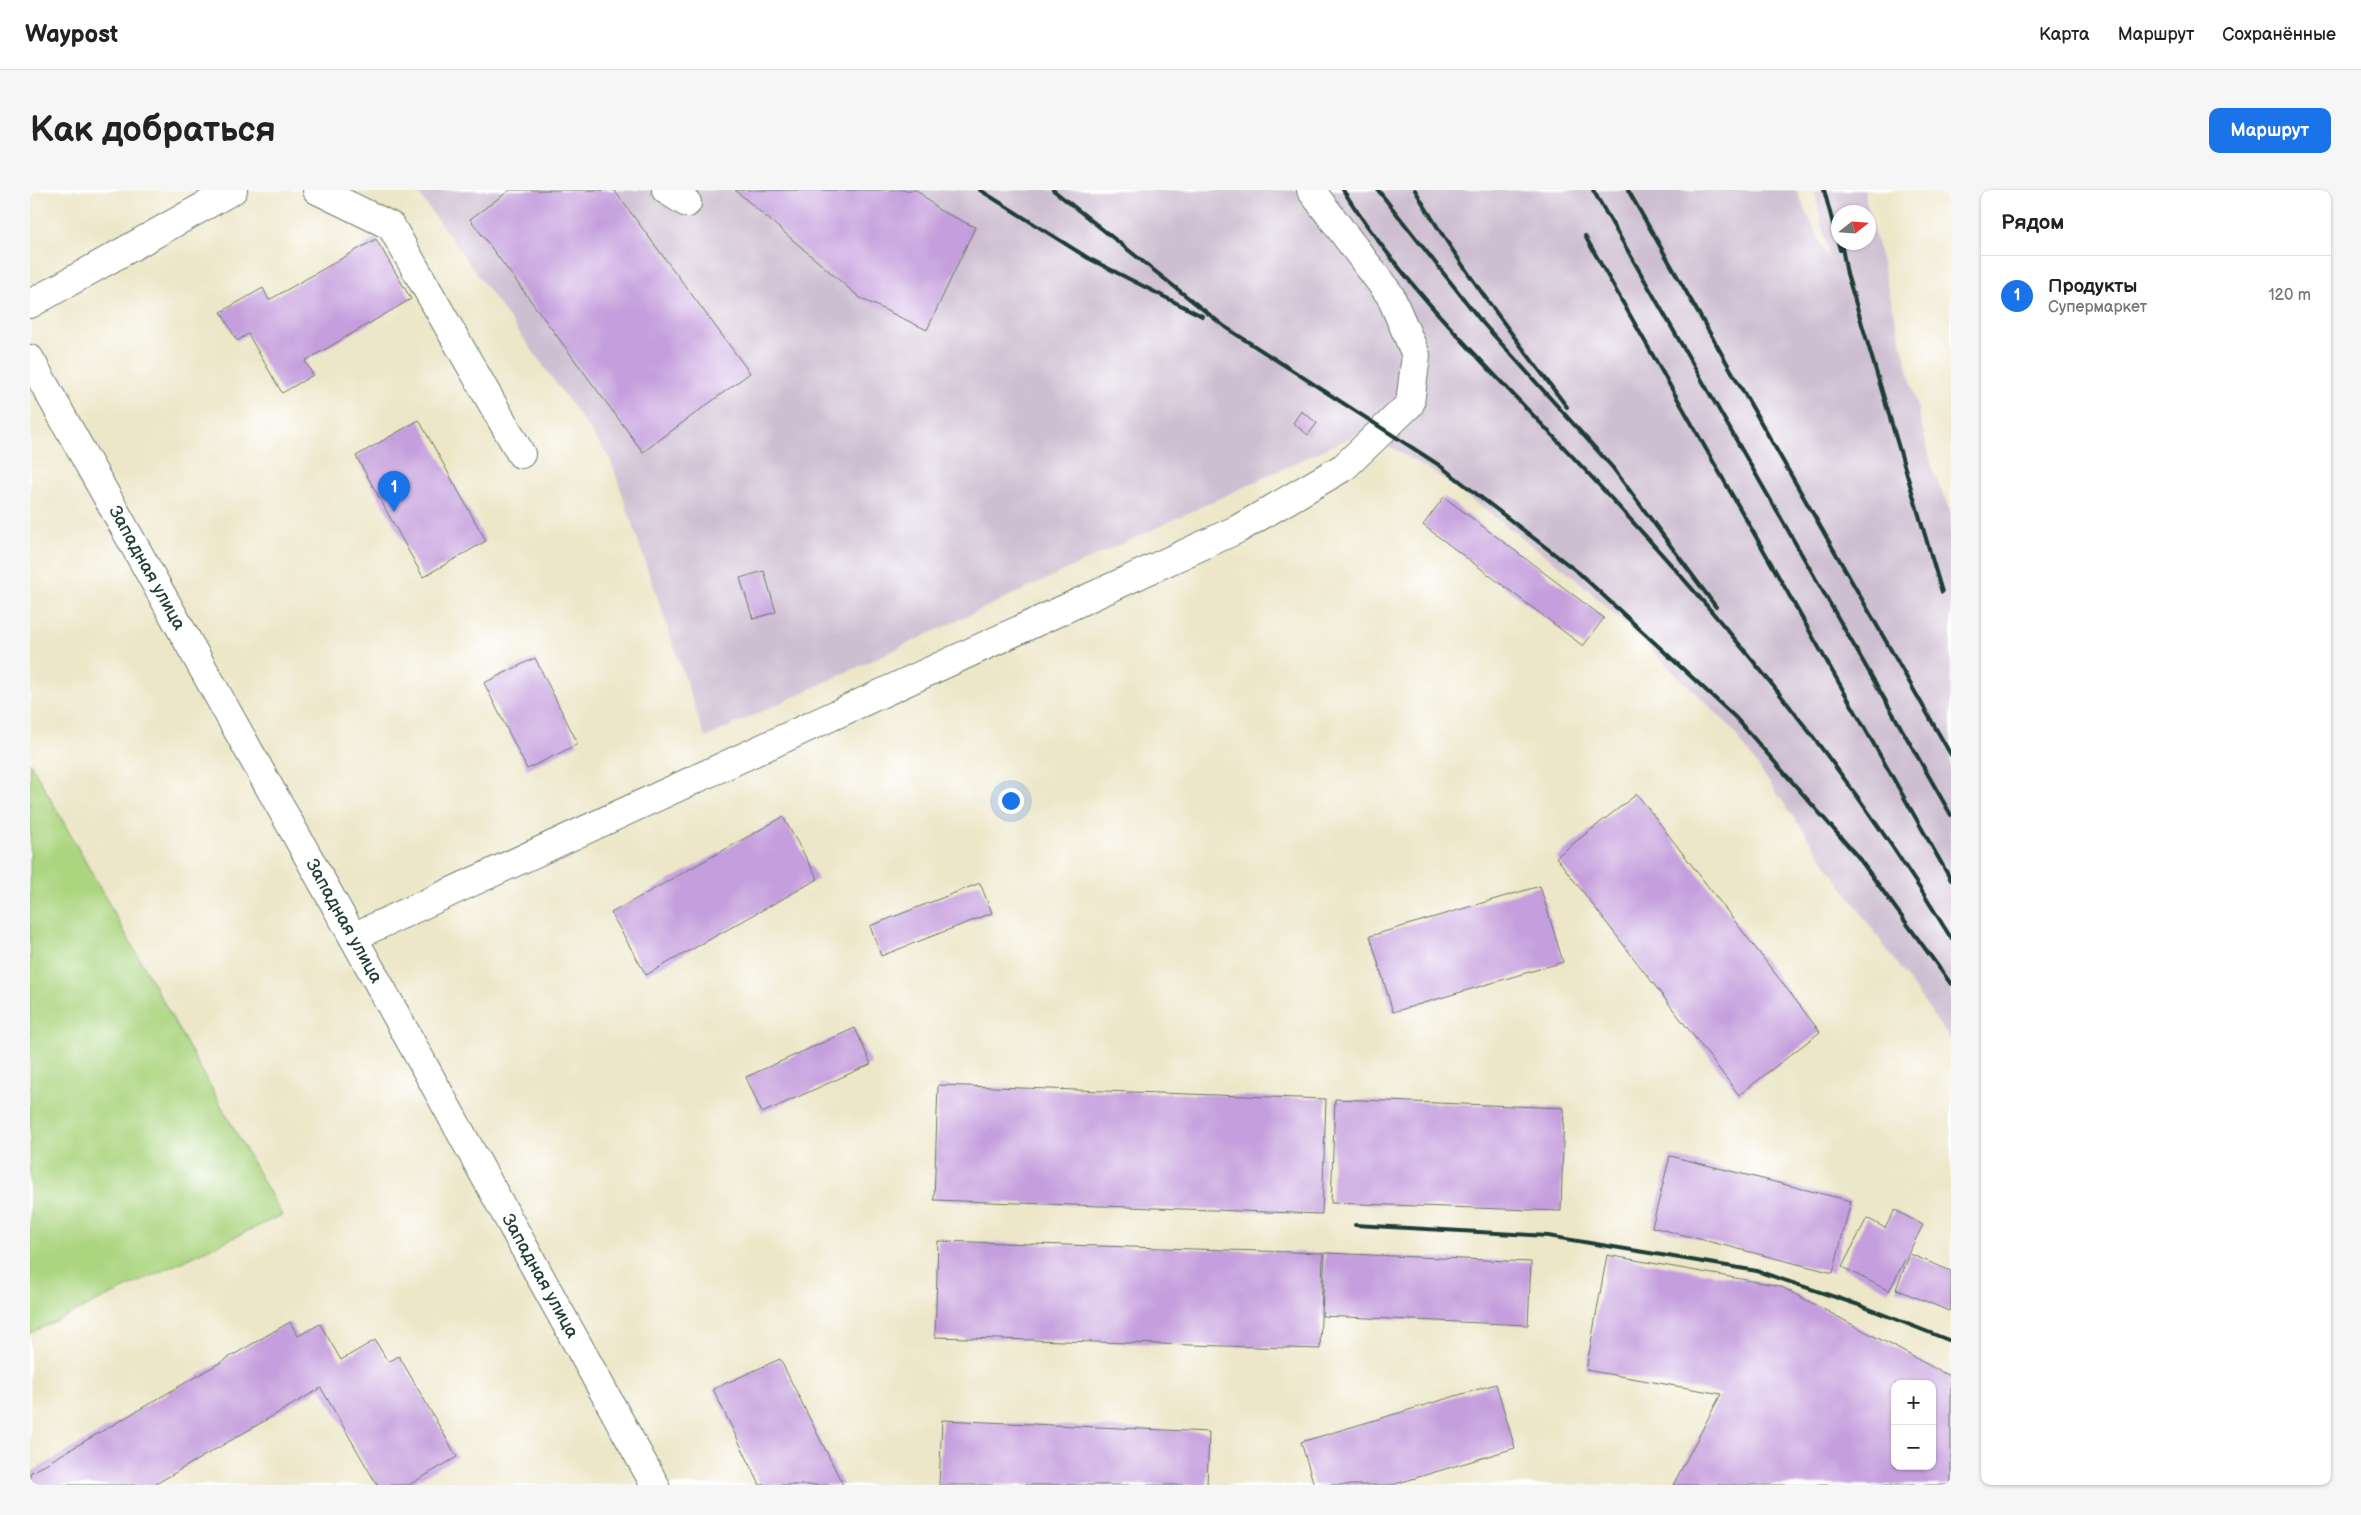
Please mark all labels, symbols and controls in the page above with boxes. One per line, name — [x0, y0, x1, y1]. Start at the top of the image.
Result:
text: Waypost — [25, 20, 118, 49]
text: Карта — [2039, 24, 2090, 45]
text: Маршрут — [2118, 24, 2194, 45]
text: Сохранённые — [2222, 24, 2336, 45]
button: Маршрут — [2209, 108, 2331, 153]
text: Как добраться — [30, 109, 276, 152]
north arrow — [1831, 205, 1876, 250]
text: Рядом — [2001, 210, 2064, 235]
text: Продукты — [2048, 275, 2137, 298]
text: 1 — [2014, 286, 2020, 305]
text: 120 m — [2268, 286, 2311, 305]
text: Супермаркет — [2048, 298, 2147, 317]
pin: 1 — [378, 471, 410, 512]
street label: Западная улица — [104, 502, 190, 634]
your location — [998, 788, 1024, 814]
street label: Западная улица — [301, 855, 387, 987]
street label: Западная улица — [497, 1210, 583, 1342]
map controls — [1891, 1380, 1936, 1470]
button: + — [1891, 1380, 1936, 1425]
button: − — [1891, 1425, 1936, 1470]

